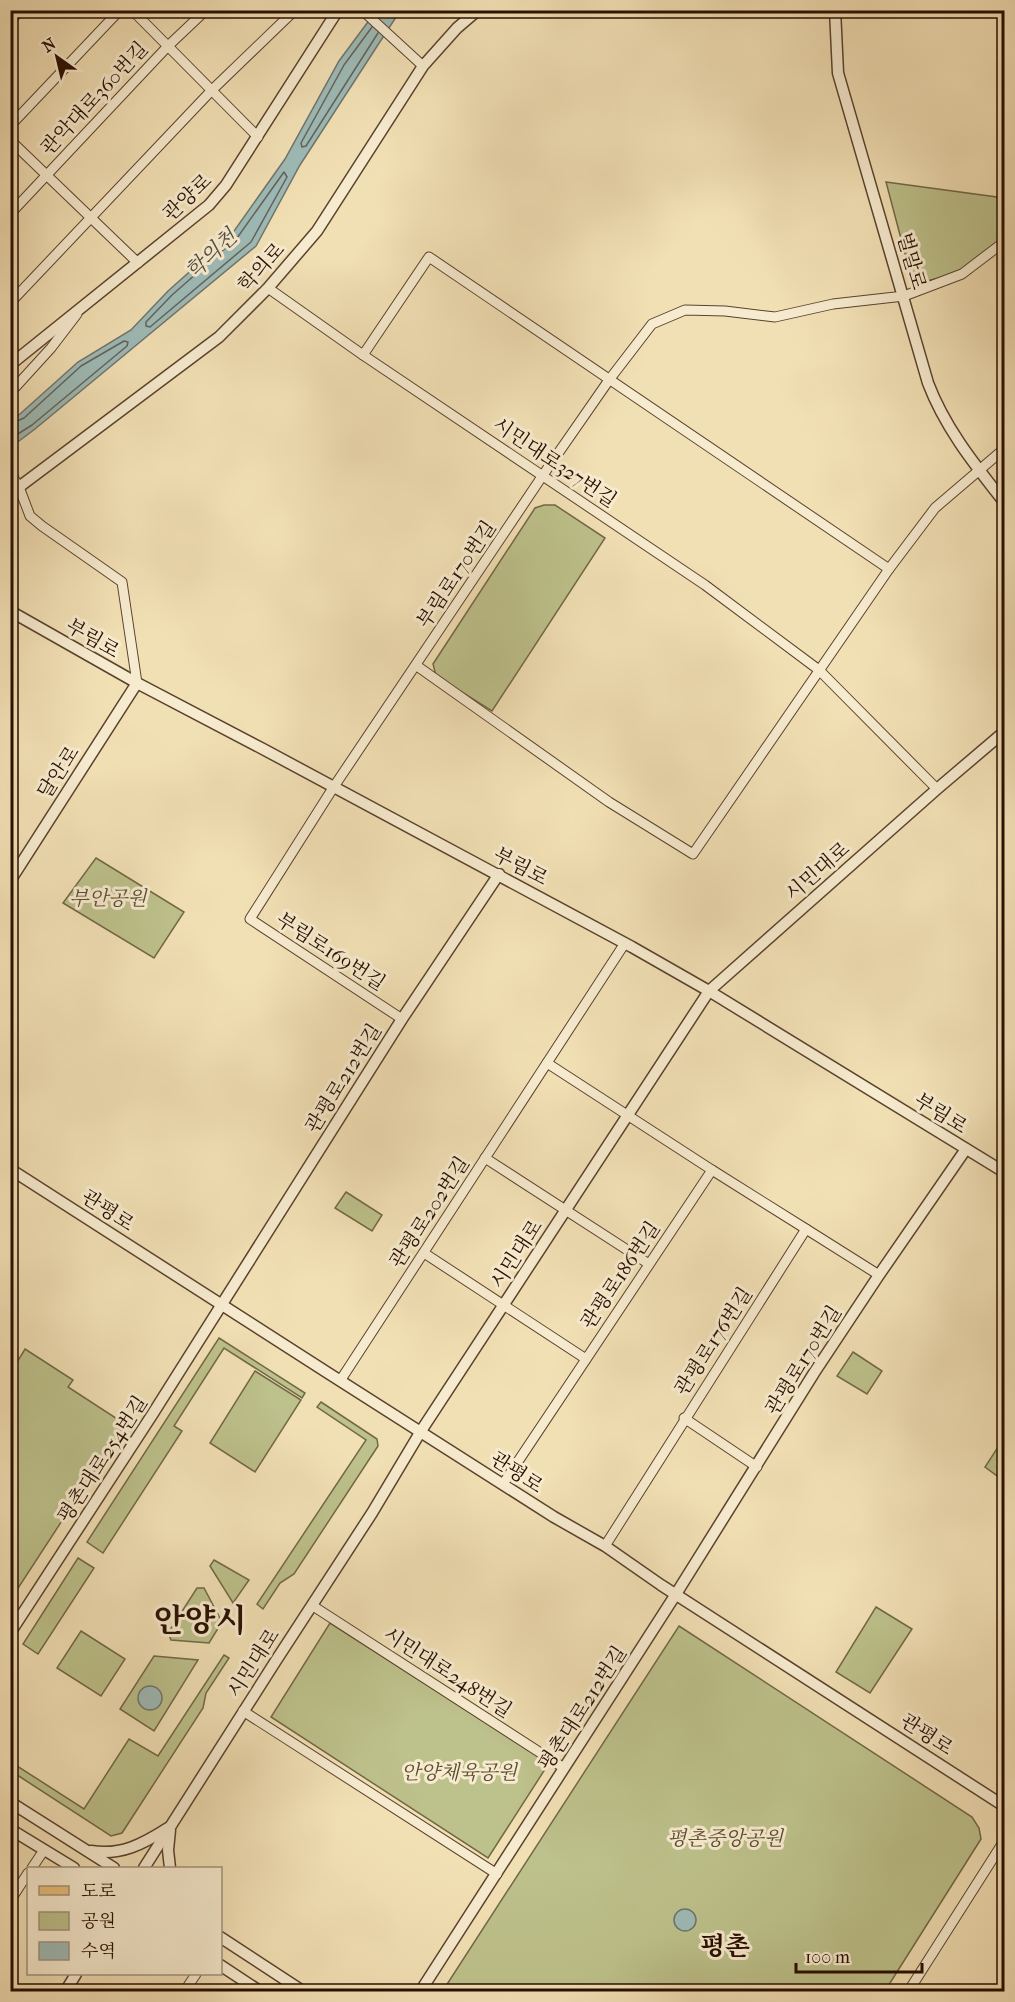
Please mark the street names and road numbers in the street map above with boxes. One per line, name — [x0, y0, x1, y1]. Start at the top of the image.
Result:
street label: 관악대로360번길 — [36, 37, 153, 160]
street label: 관양로 — [158, 169, 216, 226]
street label: 벌말로 — [892, 230, 931, 292]
street label: 학의로 — [233, 238, 289, 297]
street label: 시민대로327번길 — [489, 413, 621, 512]
street label: 부림로170번길 — [412, 516, 501, 632]
street label: 부림로 — [62, 614, 124, 663]
street label: 달안로 — [33, 742, 84, 803]
street label: 시민대로 — [781, 837, 854, 905]
street label: 부림로 — [490, 843, 552, 890]
street label: 부림로169번길 — [272, 908, 389, 995]
street label: 관평로212번길 — [301, 1019, 386, 1137]
street label: 부림로 — [910, 1088, 971, 1139]
street label: 관평로202번길 — [385, 1152, 474, 1272]
street label: 관평로 — [77, 1185, 138, 1236]
street label: 시민대로 — [486, 1216, 547, 1293]
street label: 관평로186번길 — [576, 1217, 665, 1333]
street label: 관평로176번길 — [670, 1283, 757, 1400]
street label: 관평로170번길 — [761, 1301, 846, 1419]
street label: 평촌대로254번길 — [53, 1392, 152, 1527]
street label: 관평로 — [486, 1447, 547, 1498]
street label: 시민대로248번길 — [379, 1622, 516, 1722]
street label: 시민대로 — [223, 1625, 284, 1702]
street label: 평촌대로212번길 — [534, 1642, 631, 1775]
street label: 관평로 — [896, 1709, 957, 1760]

